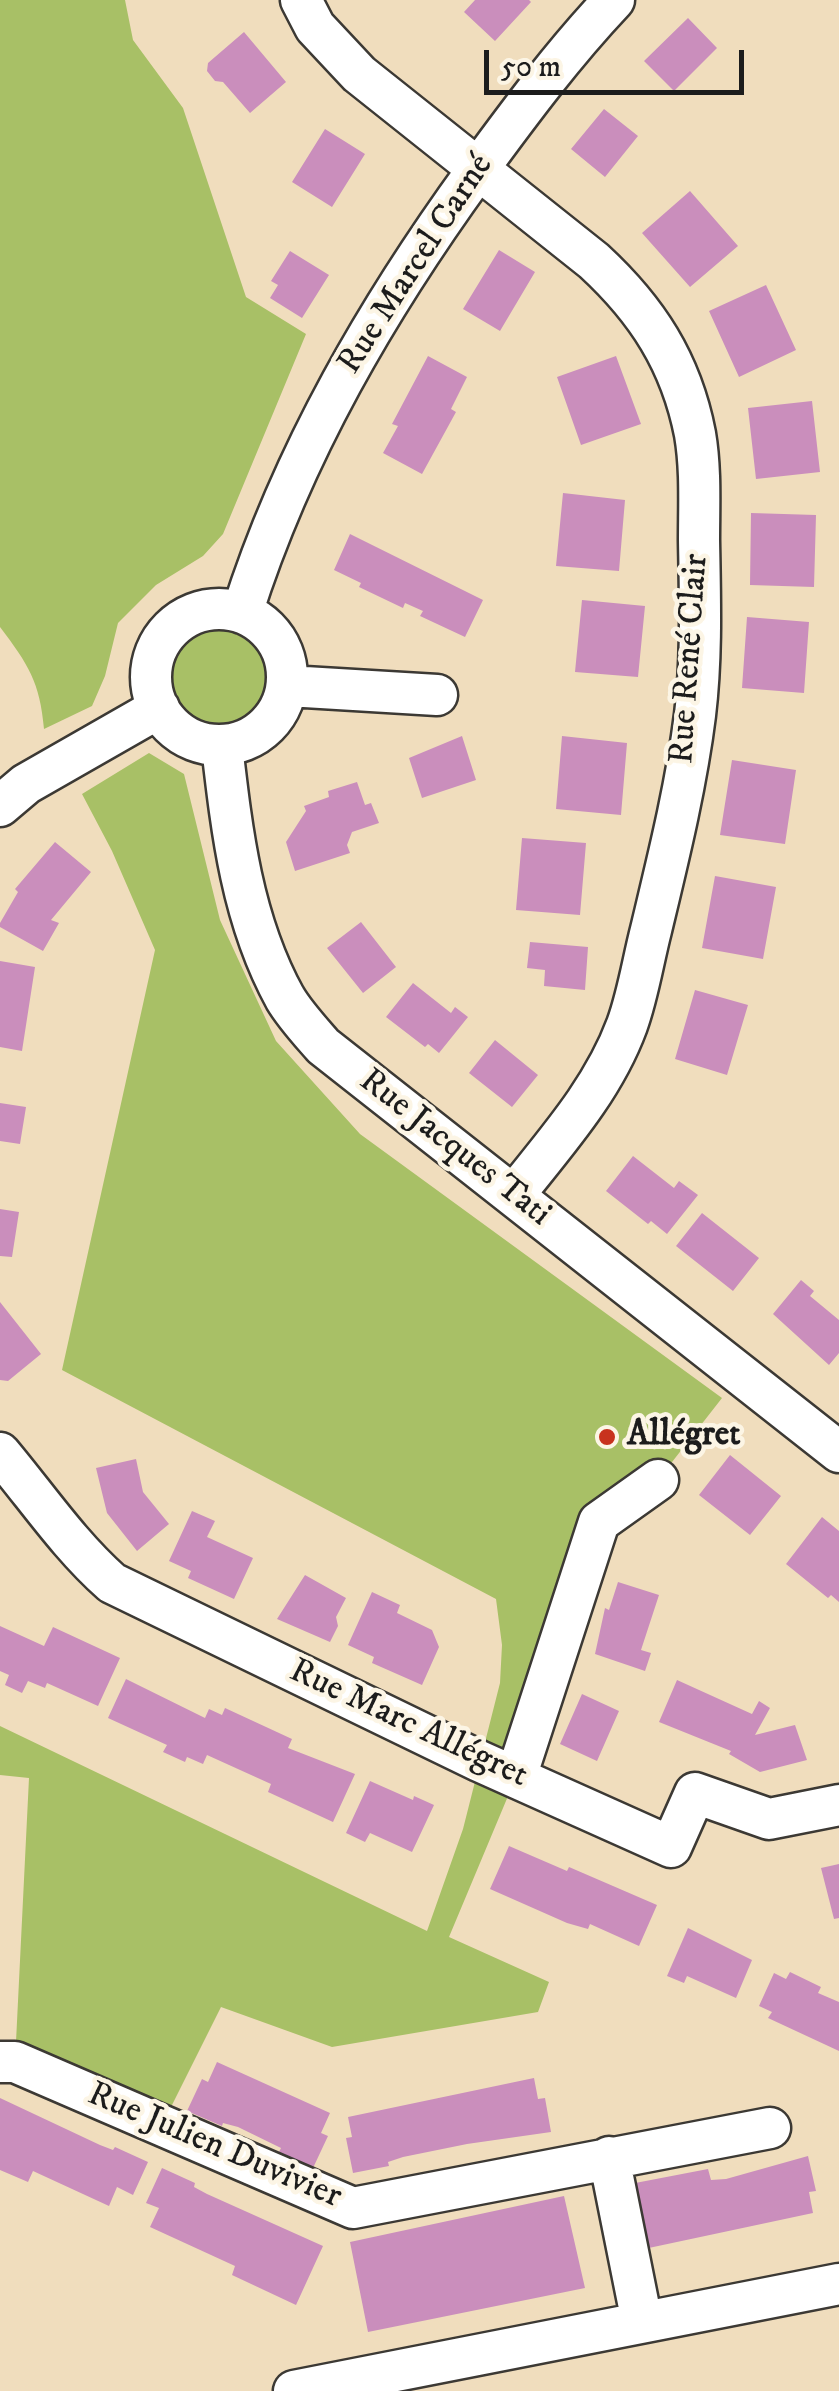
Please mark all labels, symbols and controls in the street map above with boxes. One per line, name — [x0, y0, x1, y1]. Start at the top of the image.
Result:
scale bar — [489, 30, 749, 92]
text: 50 m — [501, 49, 561, 86]
street label: Rue Marcel Carné — [330, 147, 504, 383]
street label: Rue René Clair — [663, 552, 719, 766]
street label: Rue Jacques Tati — [350, 1061, 558, 1237]
place label: Allégret — [627, 1416, 740, 1458]
marker: Allégret — [596, 1426, 618, 1448]
street label: Rue Marc Allégret — [282, 1651, 534, 1799]
street label: Rue Julien Duvivier — [81, 2075, 347, 2219]

